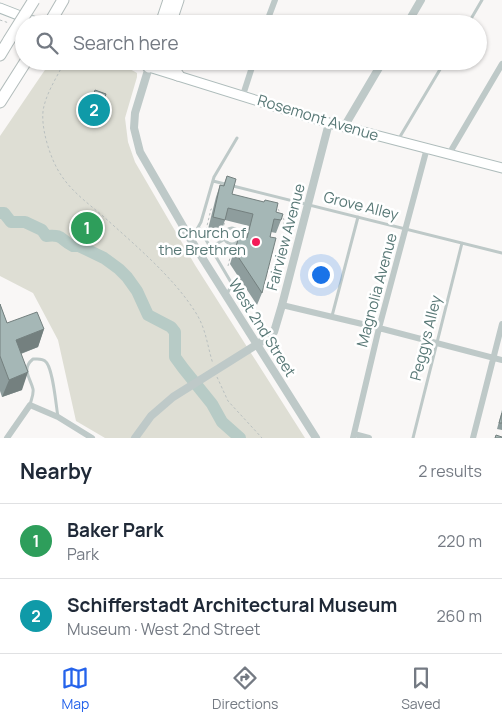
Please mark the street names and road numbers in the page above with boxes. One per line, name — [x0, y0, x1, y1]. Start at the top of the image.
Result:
street label: Rosemont Avenue — [255, 89, 381, 146]
street label: Fairview Avenue — [261, 181, 310, 293]
street label: Grove Alley — [321, 186, 401, 225]
street label: Magnolia Avenue — [351, 230, 402, 349]
street label: West 2nd Street — [224, 275, 301, 381]
street label: Peggys Alley — [405, 293, 446, 383]

